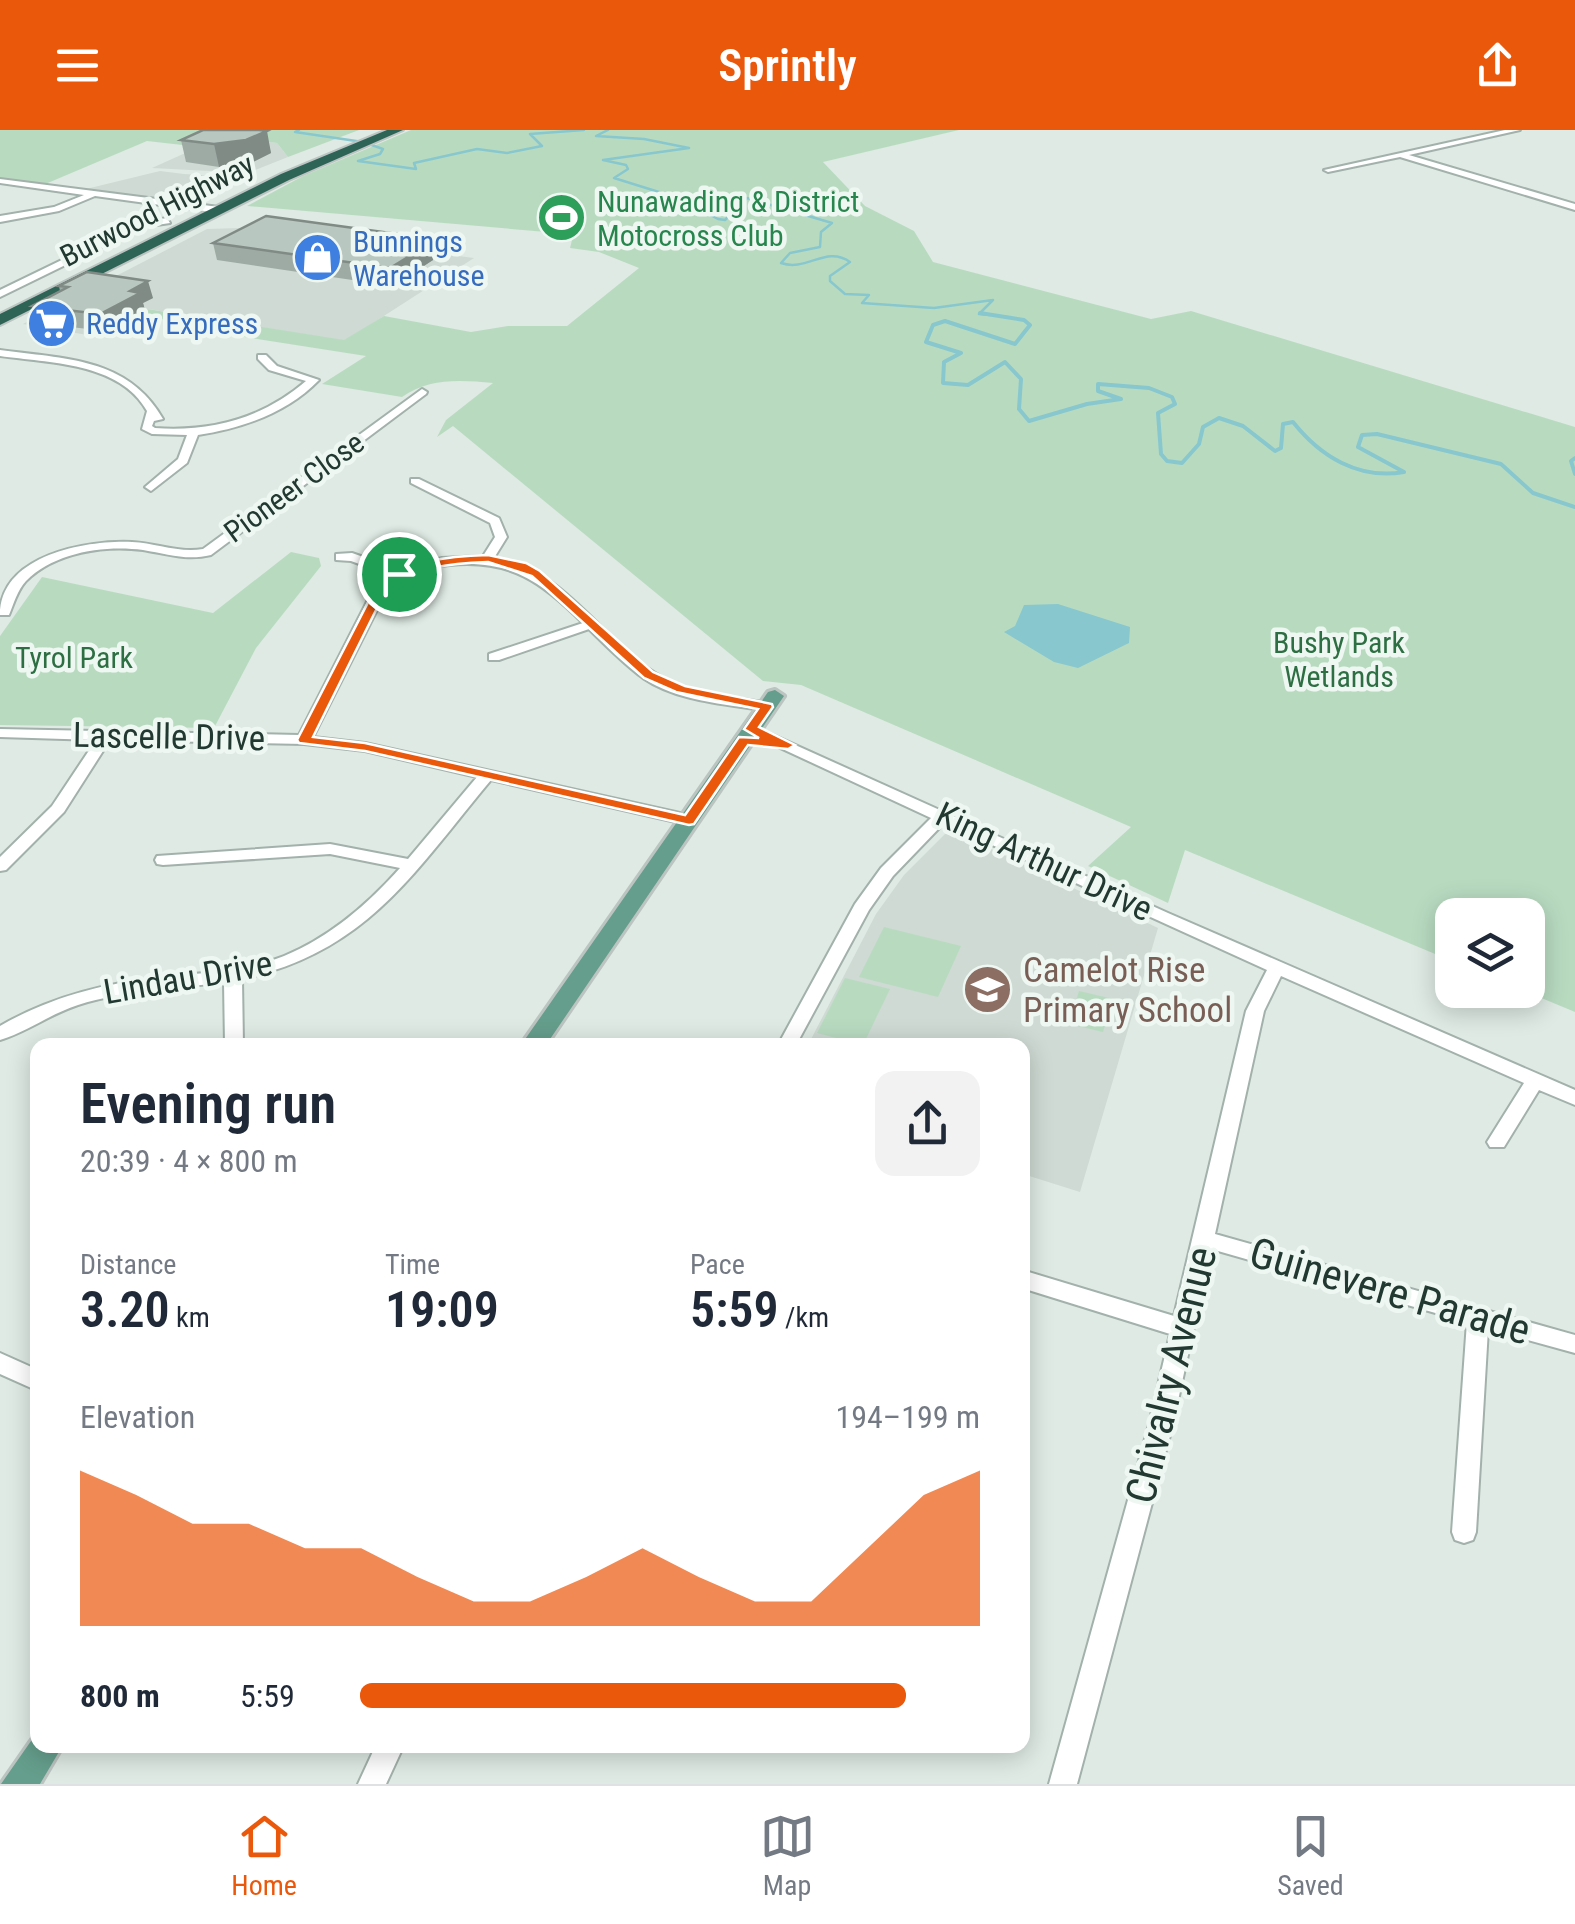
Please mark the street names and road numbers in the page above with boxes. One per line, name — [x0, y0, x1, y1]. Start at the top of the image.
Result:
street label: Burwood Highway — [54, 146, 260, 274]
street label: Pioneer Close — [217, 425, 371, 549]
street label: Lascelle Drive — [73, 715, 265, 759]
street label: King Arthur Drive — [929, 794, 1159, 930]
street label: Lindau Drive — [100, 943, 276, 1013]
street label: Guinevere Parade — [1244, 1228, 1536, 1354]
street label: Chivalry Avenue — [1115, 1242, 1227, 1508]

